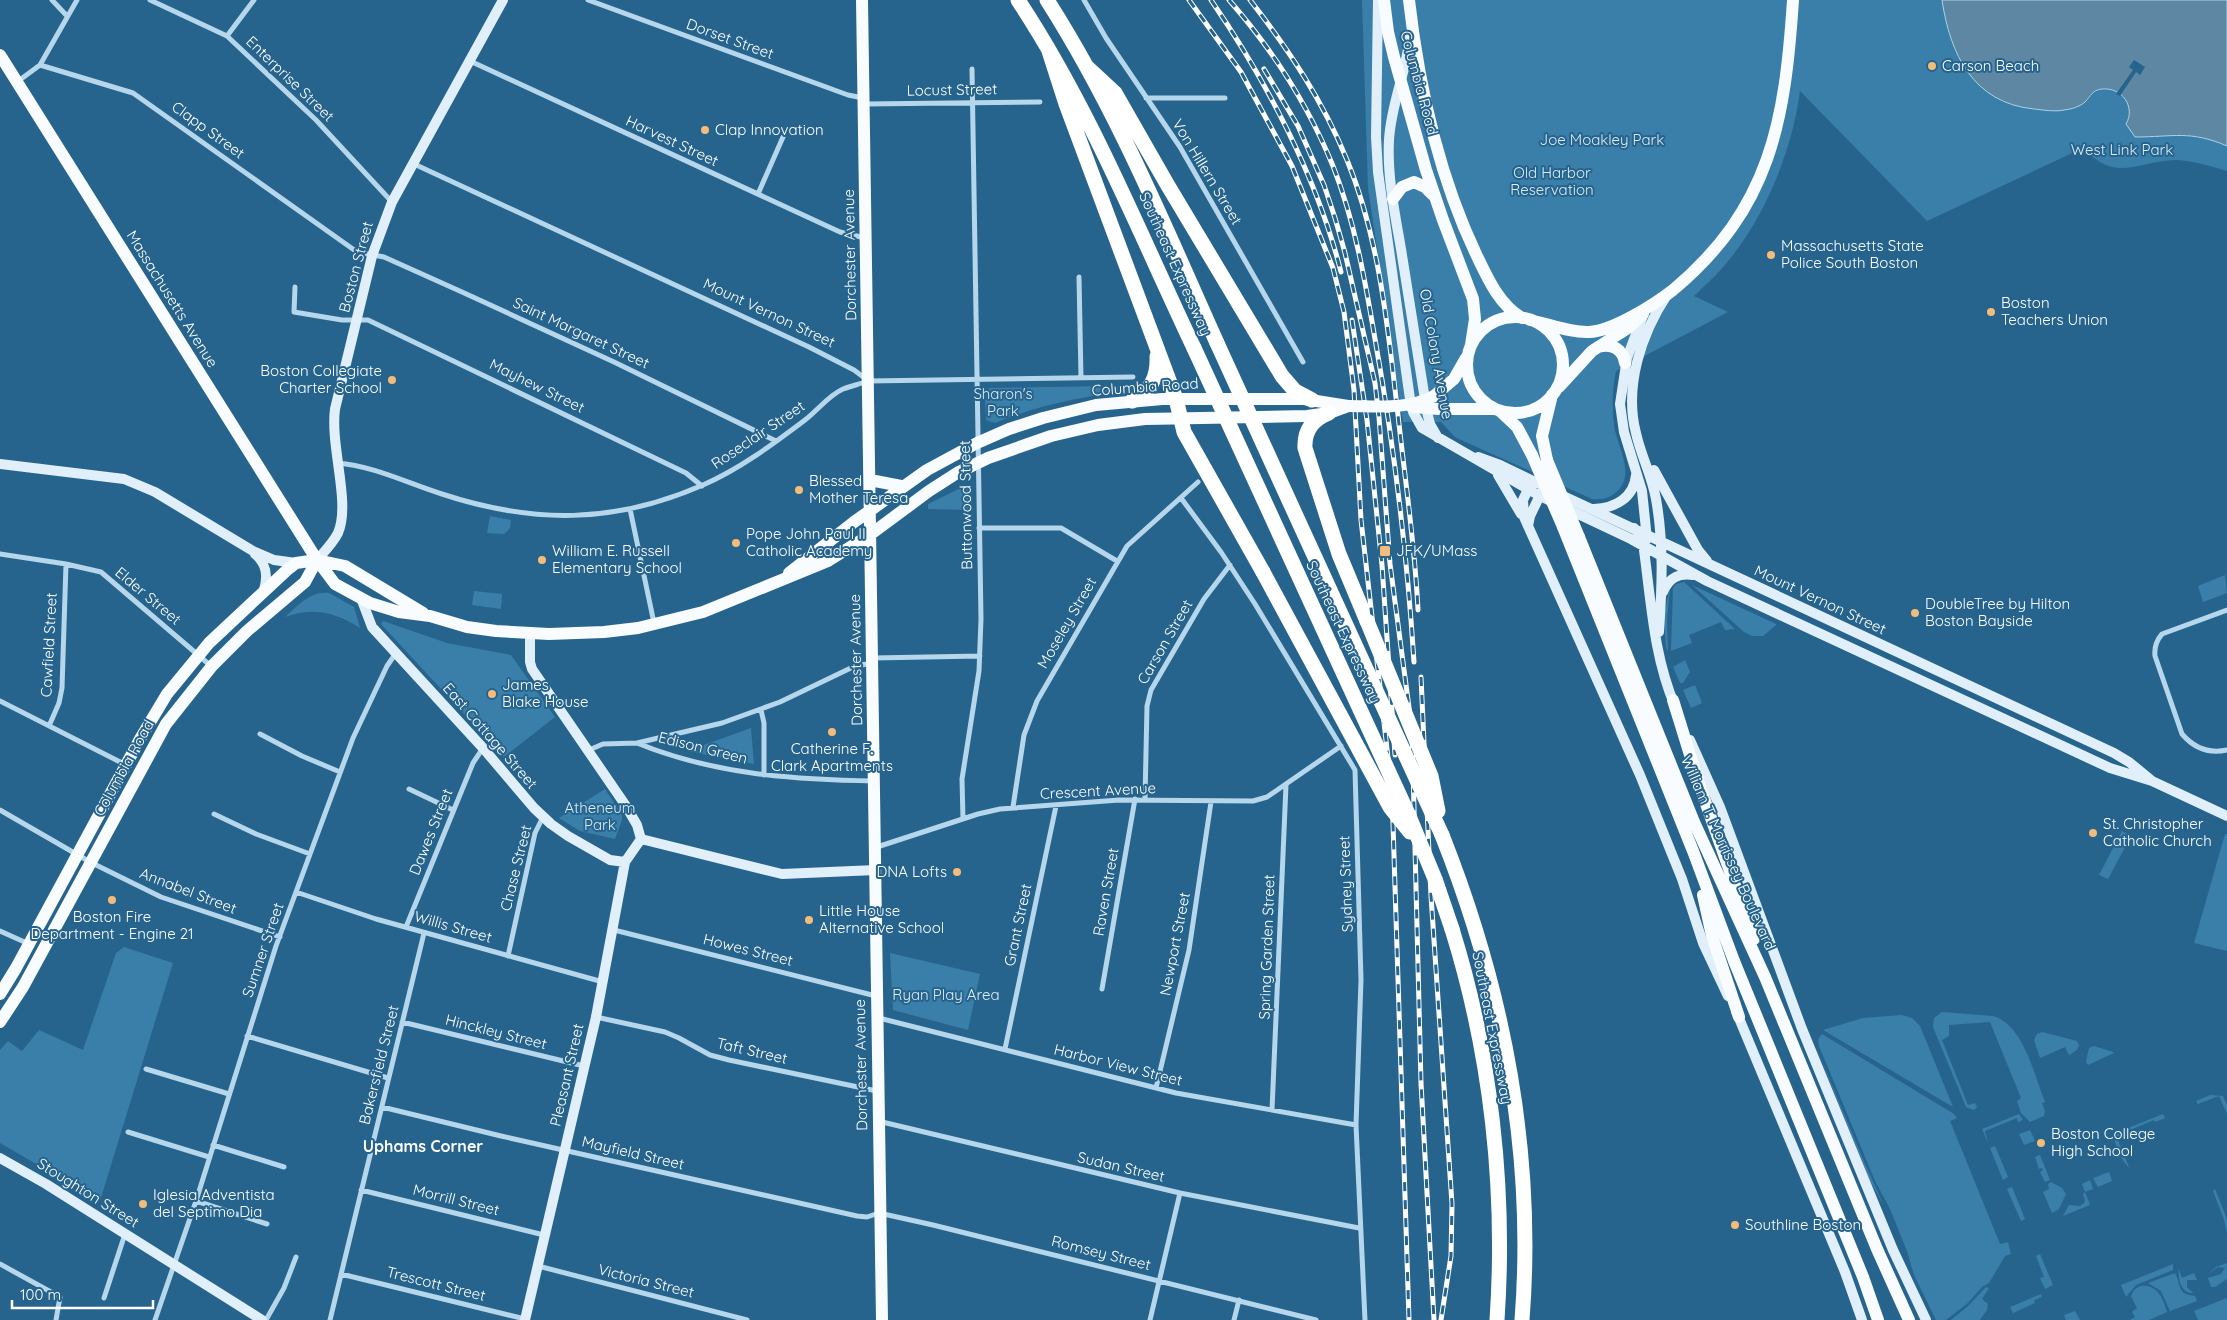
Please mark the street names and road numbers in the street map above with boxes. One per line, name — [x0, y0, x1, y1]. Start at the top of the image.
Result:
street label: Dorset Street — [684, 14, 776, 63]
street label: Columbia Road — [1396, 29, 1443, 137]
street label: Enterprise Street — [242, 32, 338, 125]
street label: Locust Street — [907, 79, 997, 100]
street label: Clapp Street — [168, 97, 249, 162]
street label: Harvest Street — [623, 111, 722, 170]
street label: Von Hillern Street — [1168, 115, 1247, 228]
street label: Dorchester Avenue — [839, 189, 860, 321]
street label: Southeast Expressway — [1135, 189, 1216, 339]
street label: Boston Street — [334, 219, 377, 315]
street label: Massachusetts Avenue — [122, 227, 222, 371]
street label: Mount Vernon Street — [700, 274, 838, 351]
street label: Old Colony Avenue — [1416, 287, 1457, 420]
street label: Saint Margaret Street — [510, 293, 652, 372]
street label: Mayhew Street — [487, 354, 588, 417]
street label: Columbia Road — [1091, 373, 1199, 400]
street label: Roseclair Street — [707, 396, 808, 473]
street label: Buttonwood Street — [955, 440, 976, 570]
street label: Southeast Expressway — [1302, 557, 1385, 706]
street label: Mount Vernon Street — [1751, 561, 1889, 638]
street label: Elder Street — [111, 563, 185, 629]
street label: Moseley Street — [1033, 574, 1100, 672]
street label: Cawfield Street — [36, 592, 61, 698]
street label: Dorchester Avenue — [845, 594, 866, 726]
street label: Carson Street — [1133, 596, 1196, 687]
street label: East Cottage Street — [439, 679, 542, 793]
street label: Columbia Road — [89, 716, 158, 819]
street label: Edison Green — [657, 727, 750, 768]
street label: William T. Morrissey Boulevard — [1677, 753, 1780, 953]
street label: Crescent Avenue — [1039, 778, 1156, 803]
street label: Dawes Street — [405, 786, 457, 878]
street label: Chase Street — [496, 823, 535, 913]
street label: Sydney Street — [1334, 835, 1357, 933]
street label: Raven Street — [1088, 846, 1123, 937]
street label: Annabel Street — [137, 863, 239, 918]
street label: Spring Garden Street — [1254, 874, 1279, 1020]
street label: Grant Street — [999, 882, 1036, 968]
street label: Newport Street — [1155, 891, 1194, 997]
street label: Sumner Street — [237, 900, 288, 1000]
street label: Willis Street — [412, 906, 494, 947]
street label: Howes Street — [701, 929, 795, 970]
street label: Southeast Expressway — [1468, 950, 1517, 1106]
street label: Dorchester Avenue — [850, 999, 871, 1131]
street label: Bakersfield Street — [354, 1003, 403, 1127]
street label: Hinckley Street — [444, 1010, 549, 1053]
street label: Pleasant Street — [545, 1022, 588, 1128]
street label: Taft Street — [715, 1033, 789, 1068]
street label: Harbor View Street — [1052, 1039, 1184, 1090]
street label: Mayfield Street — [580, 1131, 686, 1174]
street label: Sudan Street — [1076, 1147, 1167, 1186]
street label: Stoughton Street — [34, 1154, 143, 1232]
street label: Morrill Street — [411, 1180, 501, 1219]
street label: Romsey Street — [1049, 1231, 1153, 1274]
street label: Victoria Street — [596, 1259, 696, 1302]
street label: Trescott Street — [385, 1262, 488, 1305]

